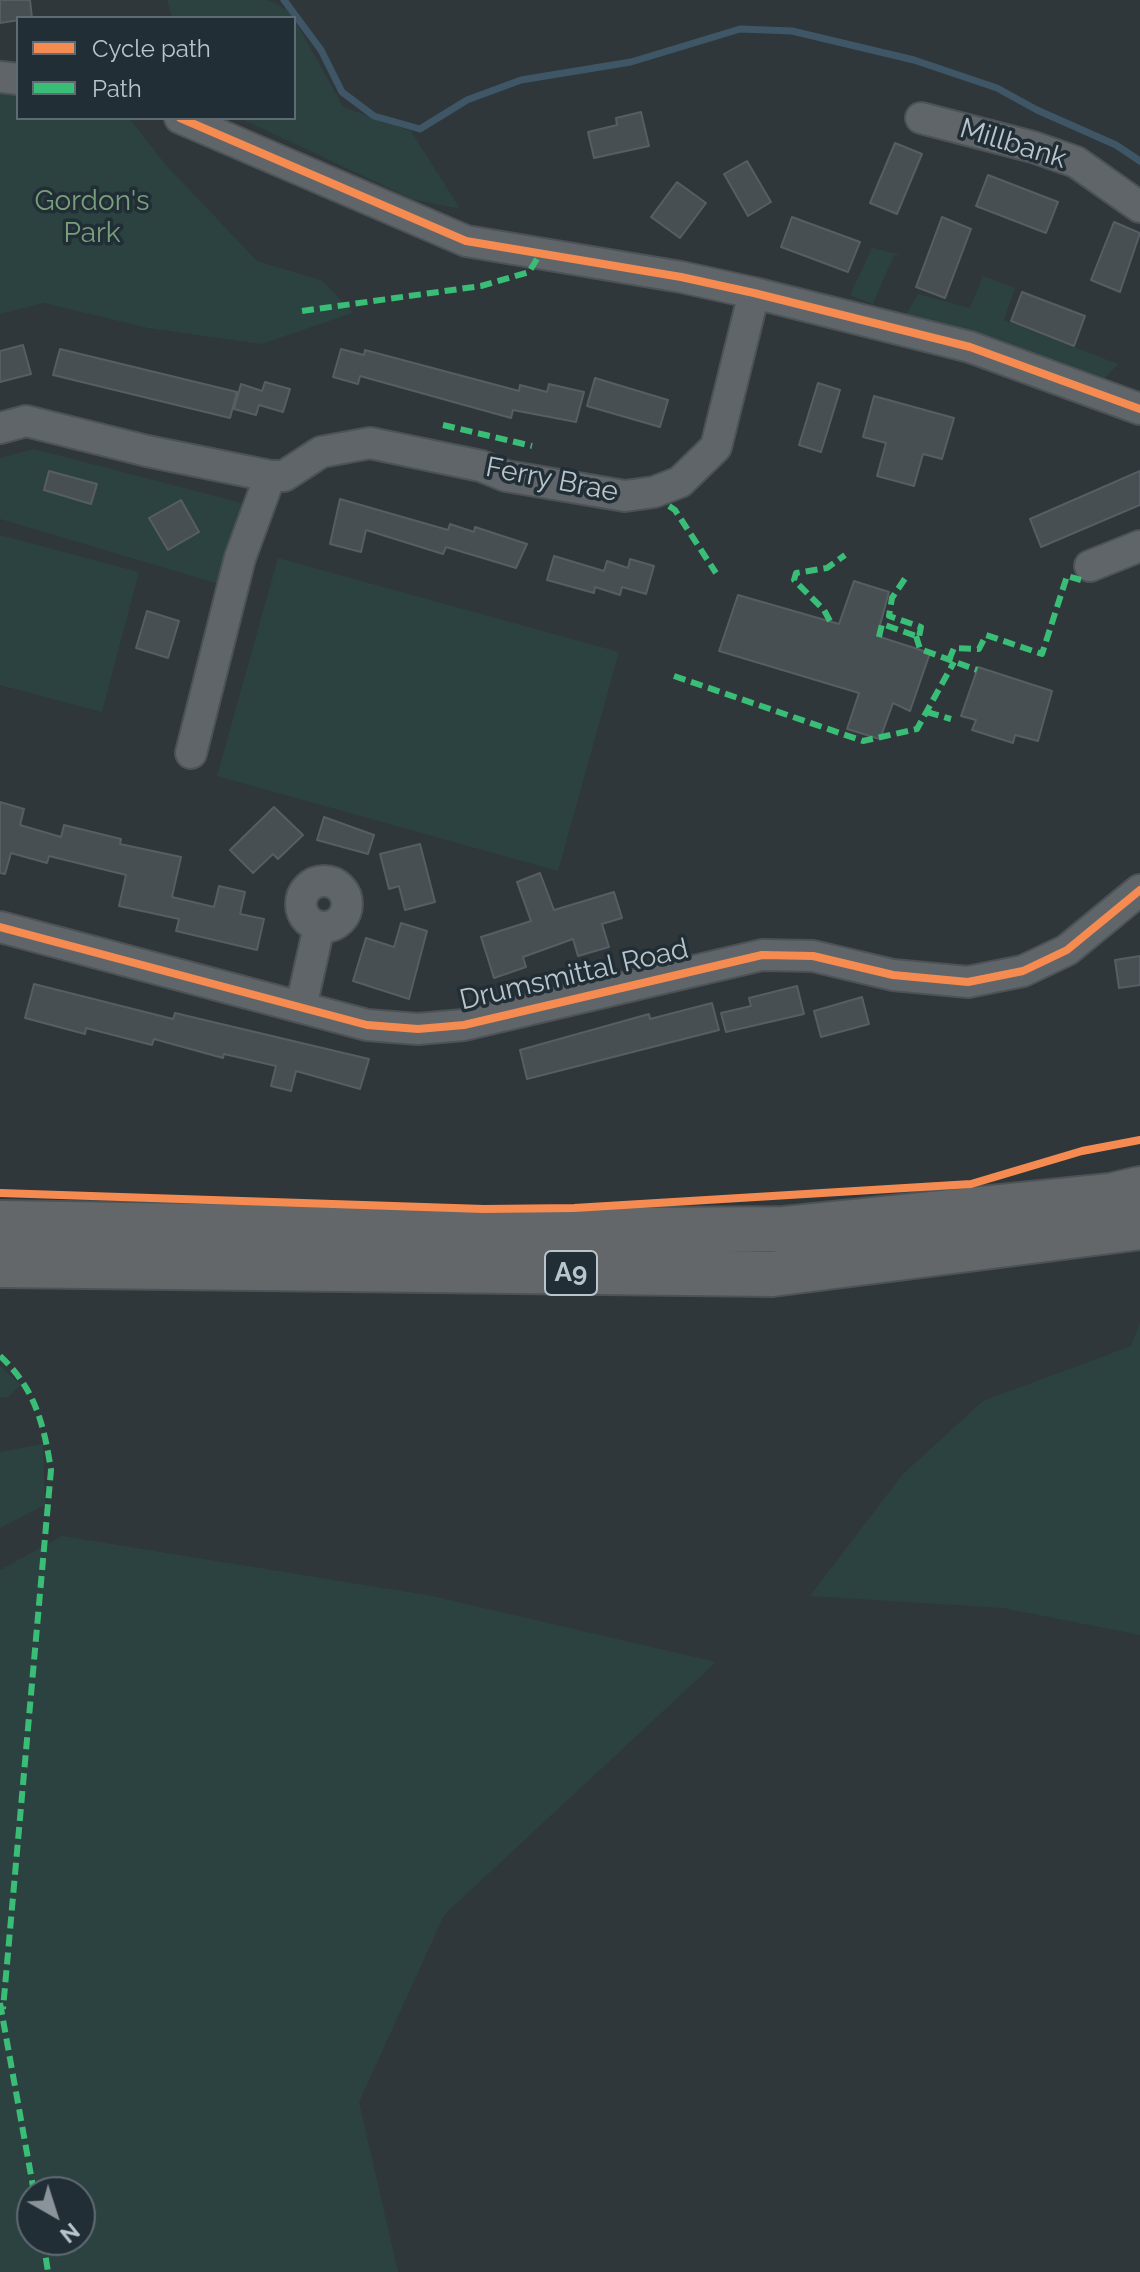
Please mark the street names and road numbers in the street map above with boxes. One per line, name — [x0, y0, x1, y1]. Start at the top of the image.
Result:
street label: Millbank — [956, 112, 1070, 176]
street label: Ferry Brae — [483, 451, 621, 509]
street label: Drumsmittal Road — [456, 932, 692, 1018]
road number: A9 — [545, 1251, 597, 1295]

